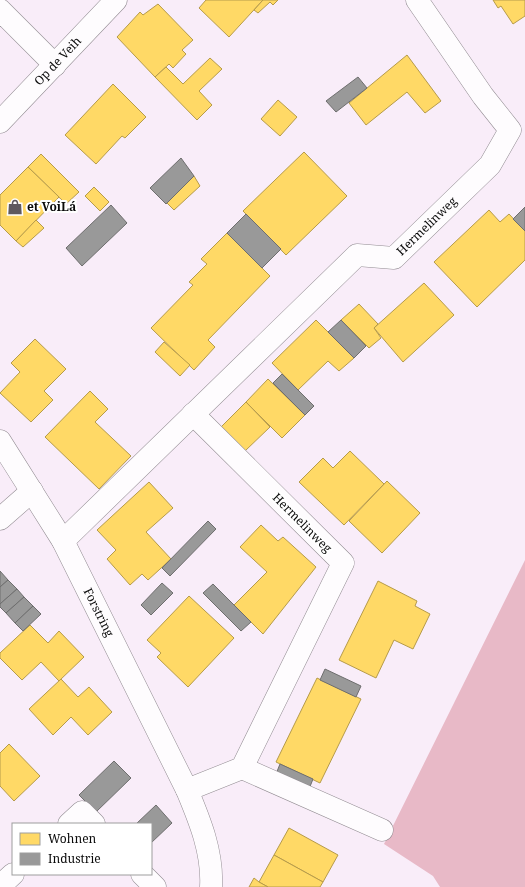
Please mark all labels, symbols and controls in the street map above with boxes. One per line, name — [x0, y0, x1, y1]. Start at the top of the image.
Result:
street label: Op de Veih — [30, 32, 85, 89]
street label: Hermelinweg — [393, 192, 461, 259]
shop icon: et VoiLá — [6, 198, 24, 216]
place label: et VoiLá — [27, 198, 76, 215]
street label: Hermelinweg — [269, 489, 336, 557]
street label: Forstring — [80, 585, 119, 640]
legend — [12, 823, 152, 875]
text: Wohnen — [48, 830, 97, 847]
text: Industrie — [48, 850, 101, 867]

